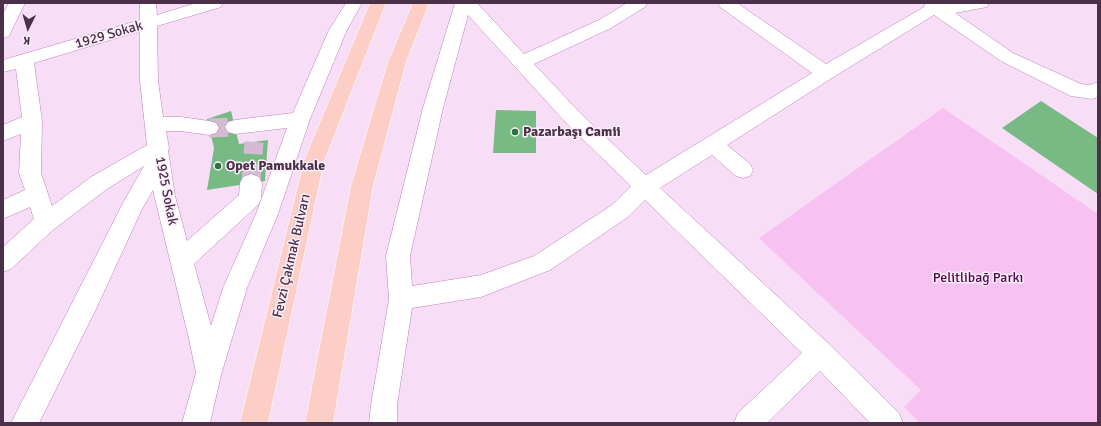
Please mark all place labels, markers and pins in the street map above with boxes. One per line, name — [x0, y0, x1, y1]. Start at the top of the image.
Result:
place label: Pazarbaşı Camii — [523, 124, 621, 140]
marker: Pazarbaşı Camii — [510, 127, 520, 137]
place label: Opet Pamukkale — [226, 158, 325, 174]
marker: Opet Pamukkale — [213, 161, 223, 171]

